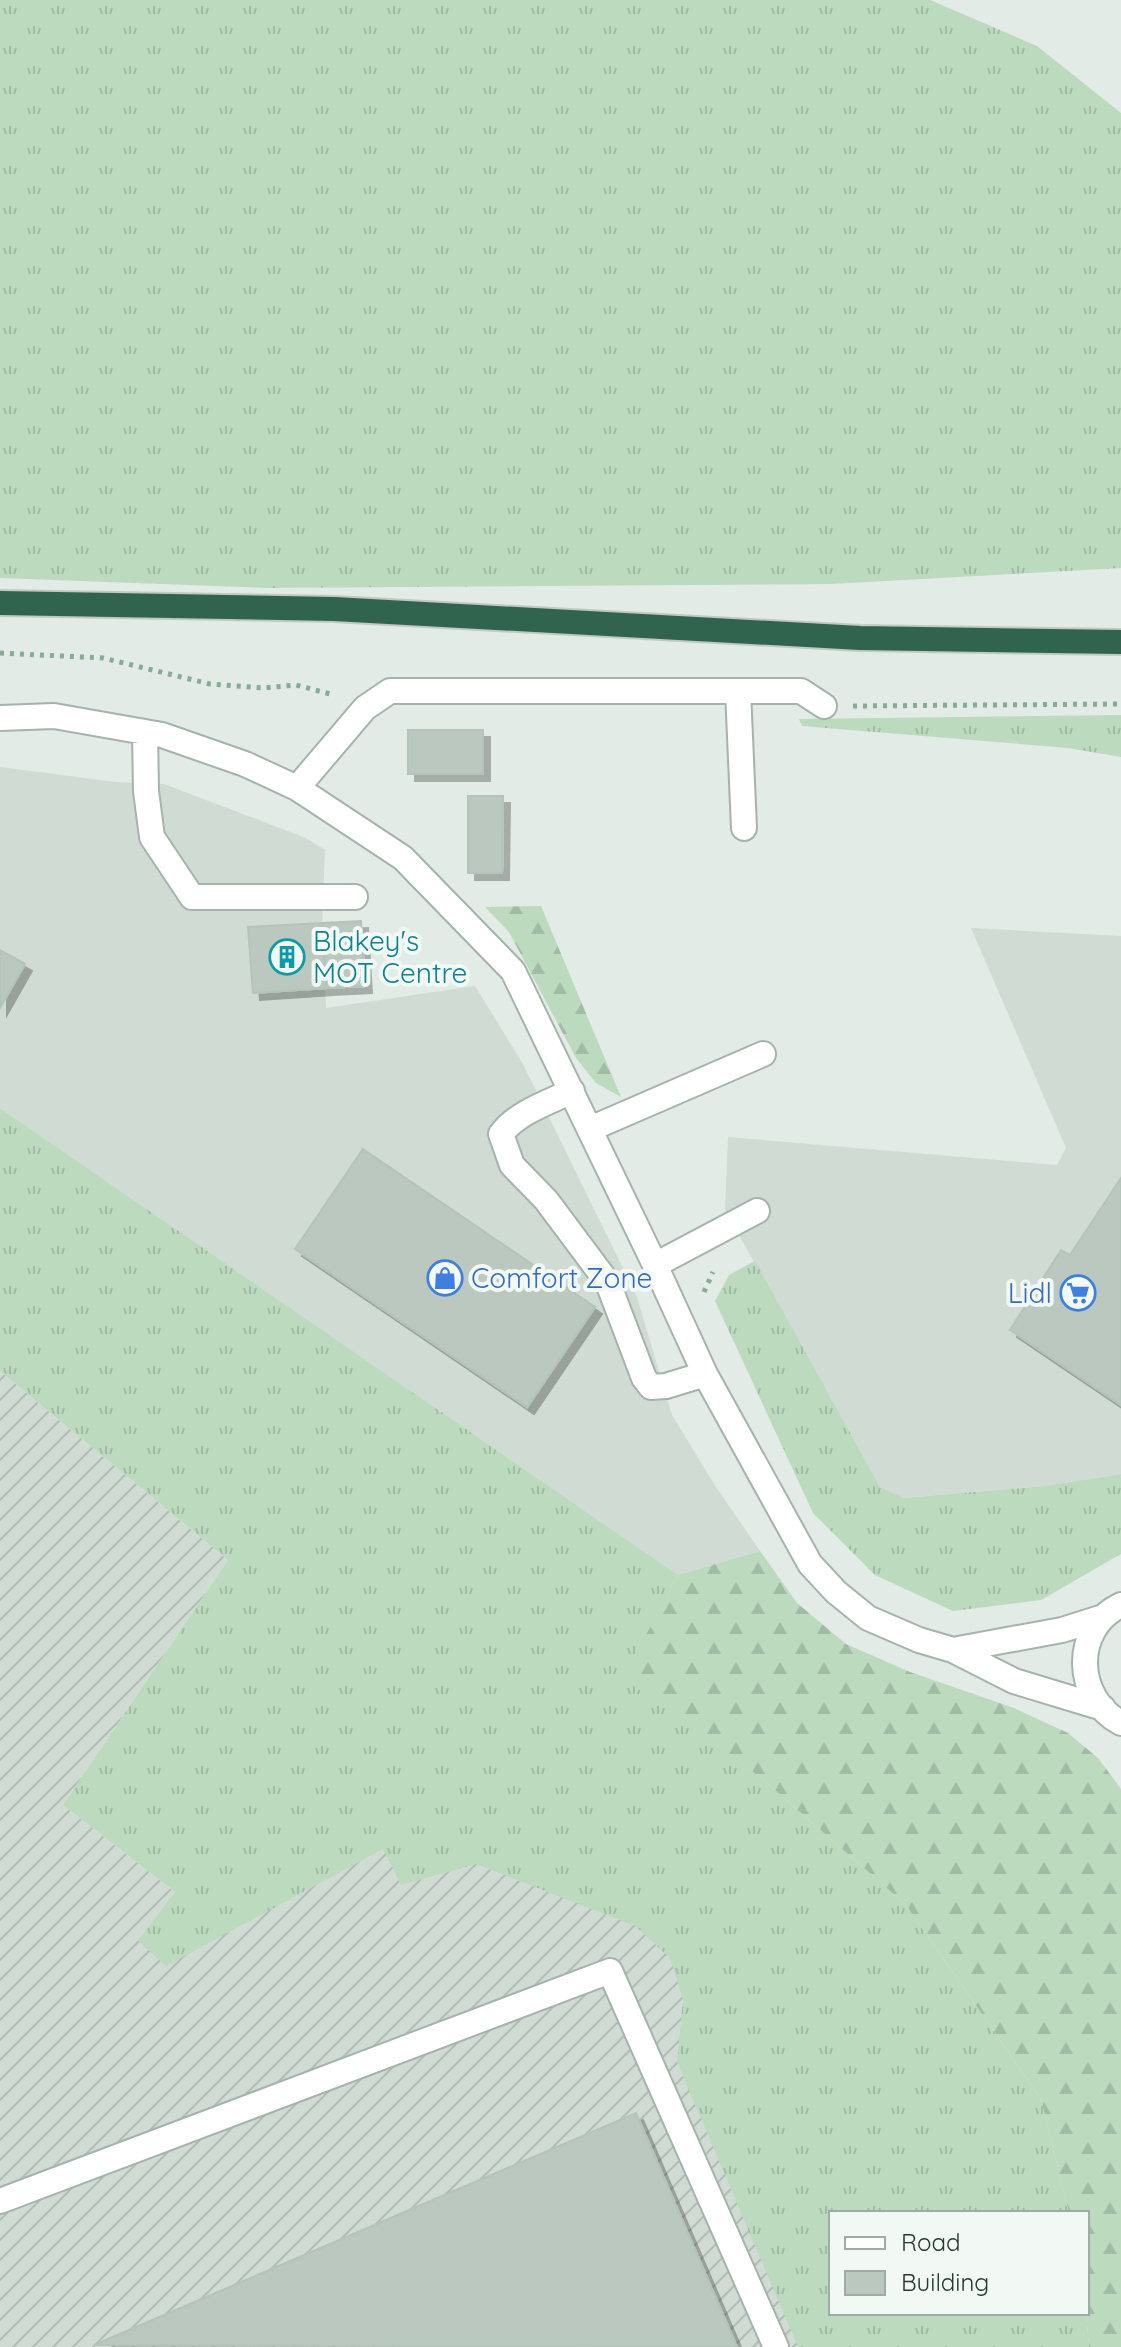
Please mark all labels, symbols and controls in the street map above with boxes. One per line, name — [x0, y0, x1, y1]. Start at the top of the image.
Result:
place label: Blakey's MOT Centre — [313, 923, 467, 990]
building icon: Blakey's MOT Centre — [268, 938, 306, 976]
shop icon: Comfort Zone — [426, 1259, 464, 1297]
place label: Comfort Zone — [471, 1260, 652, 1295]
supermarket icon: Lidl — [1059, 1274, 1097, 1312]
place label: Lidl — [1008, 1275, 1052, 1310]
legend — [829, 2211, 1089, 2315]
text: Road — [901, 2227, 961, 2257]
text: Building — [901, 2267, 989, 2297]

